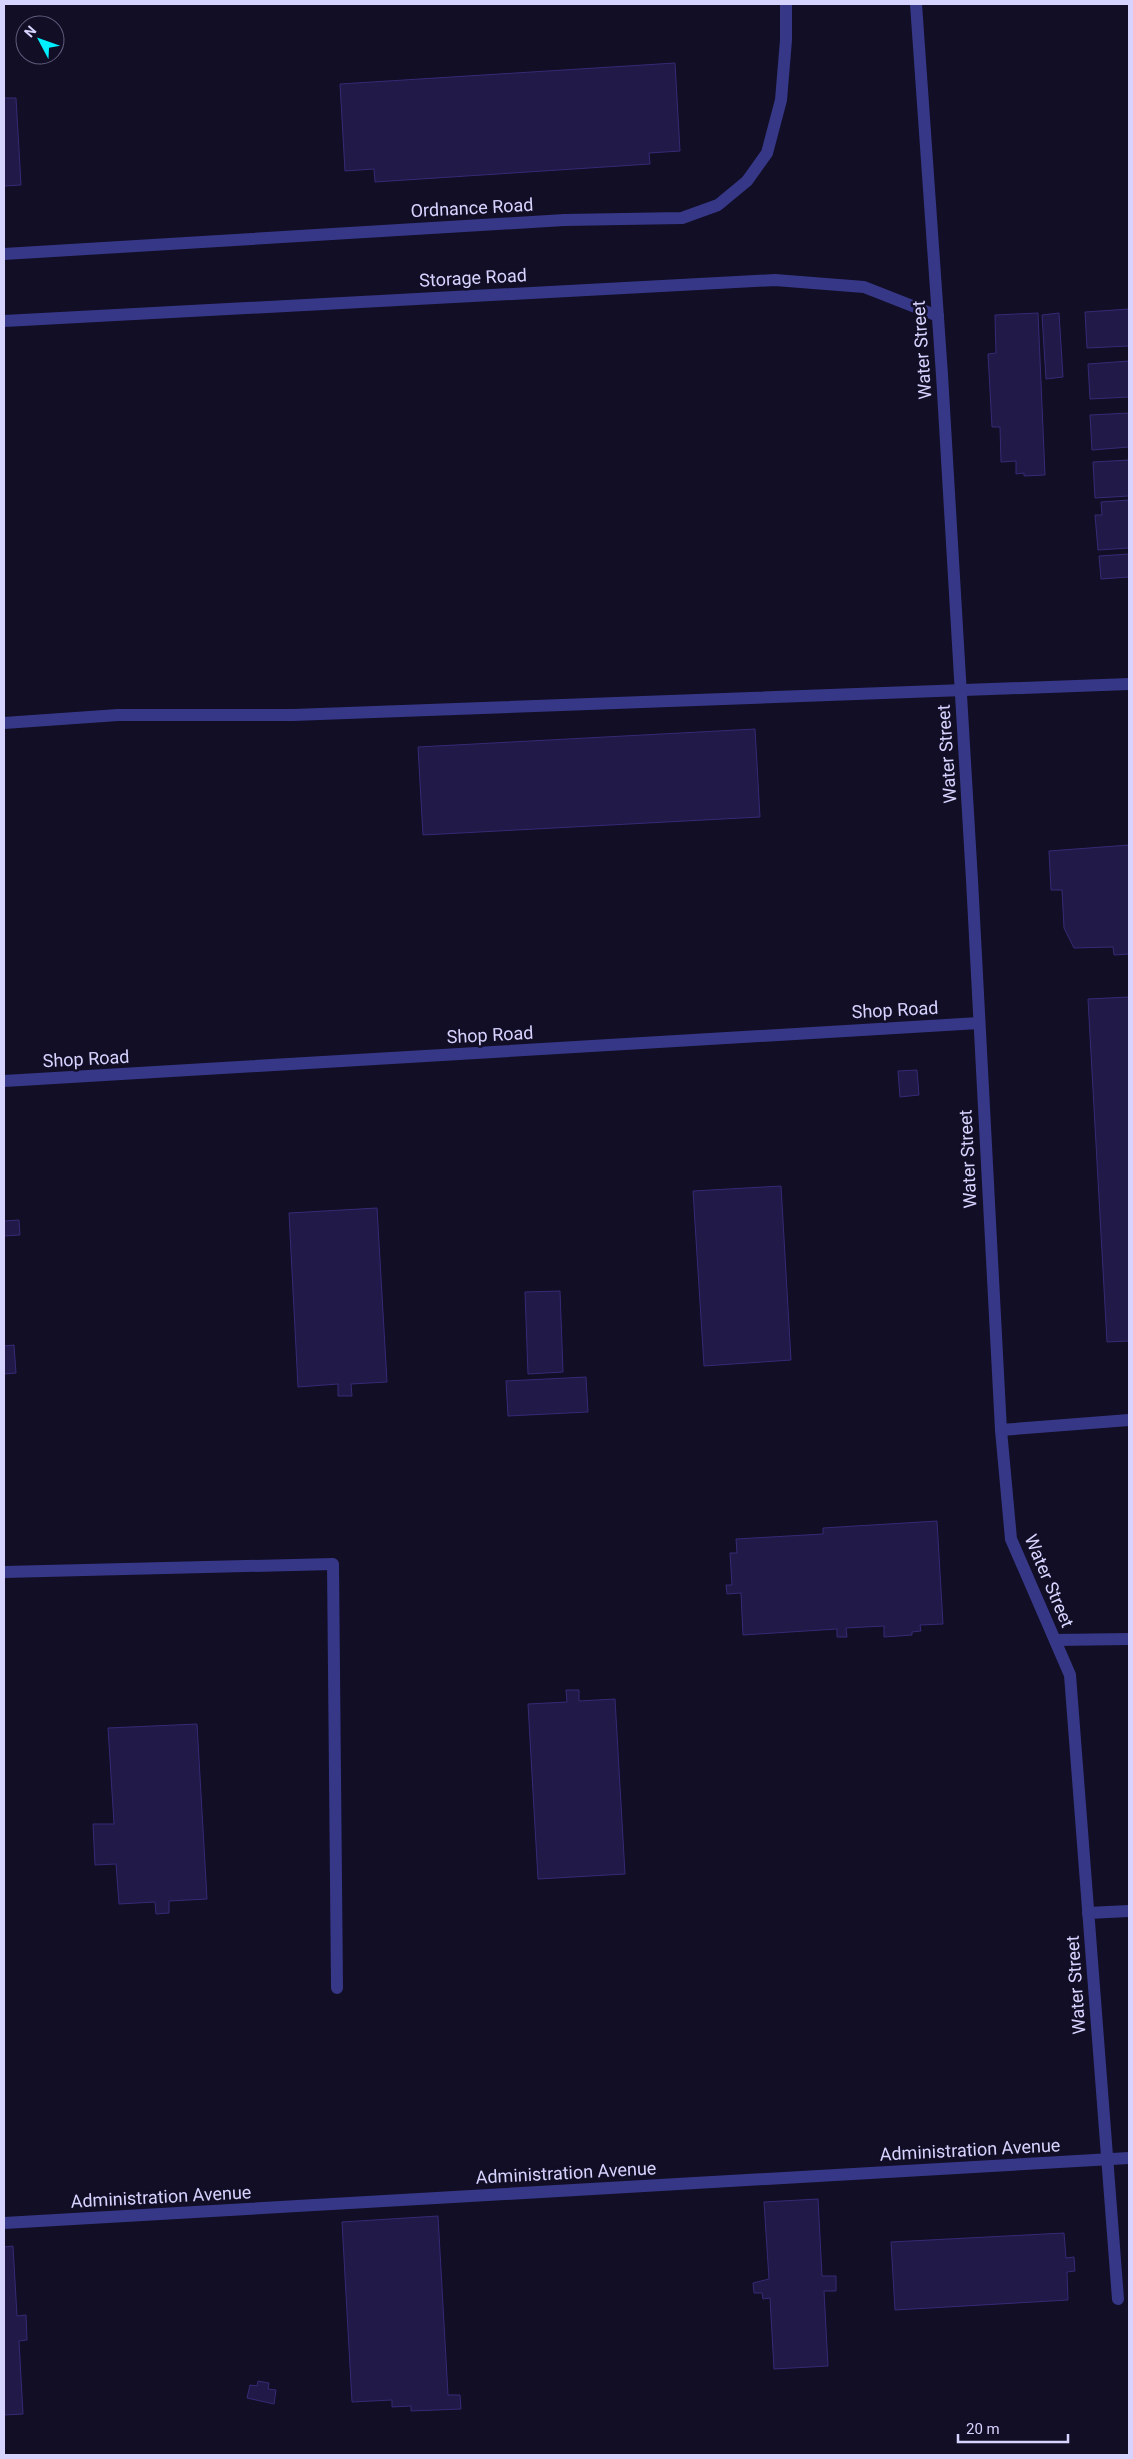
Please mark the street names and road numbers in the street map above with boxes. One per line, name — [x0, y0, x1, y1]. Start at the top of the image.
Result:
street label: Ordnance Road — [410, 194, 534, 221]
street label: Storage Road — [419, 264, 527, 291]
street label: Water Street — [908, 300, 935, 400]
street label: Water Street — [933, 704, 960, 804]
street label: Shop Road — [851, 997, 939, 1022]
street label: Shop Road — [446, 1022, 534, 1047]
street label: Shop Road — [42, 1046, 130, 1071]
street label: Water Street — [954, 1109, 981, 1209]
street label: Water Street — [1020, 1531, 1078, 1631]
street label: Water Street — [1062, 1935, 1089, 2035]
street label: Administration Avenue — [879, 2134, 1061, 2165]
street label: Administration Avenue — [475, 2157, 657, 2188]
street label: Administration Avenue — [70, 2181, 252, 2212]

